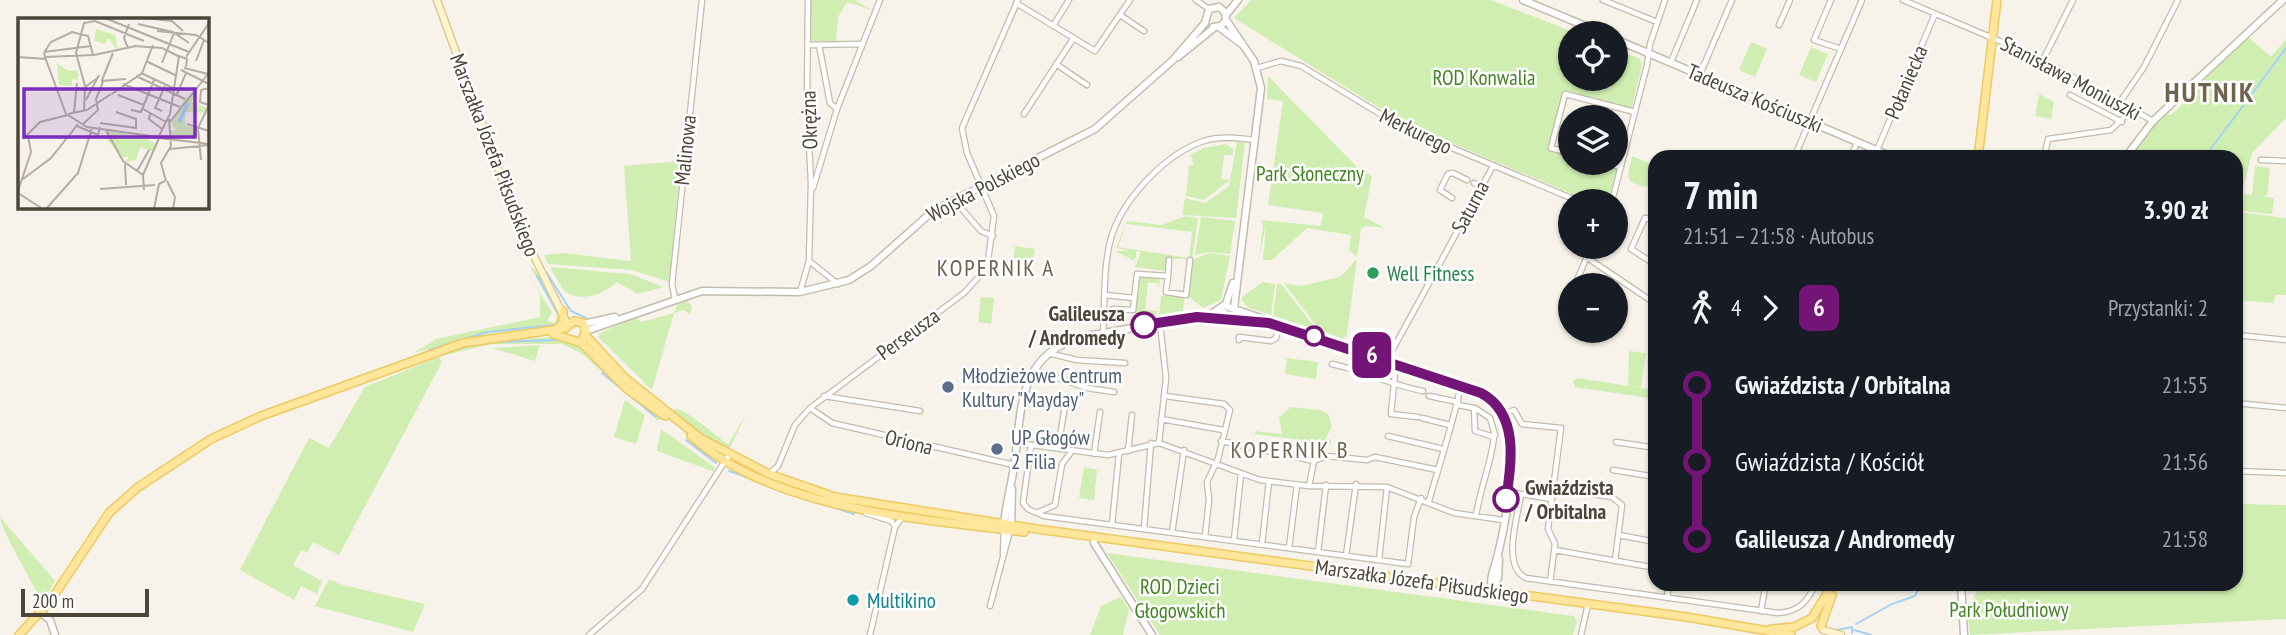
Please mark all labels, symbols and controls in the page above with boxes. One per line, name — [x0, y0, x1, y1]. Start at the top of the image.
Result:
inset map — [18, 18, 208, 208]
map controls — [1558, 21, 1628, 343]
button: locate — [1558, 21, 1628, 91]
street label: Stanisława Moniuszki — [1996, 30, 2146, 126]
street label: Połaniecka — [1878, 41, 1934, 123]
street label: Marszałka Józefa Piłsudskiego — [444, 50, 546, 260]
street label: Tadeusza Kościuszki — [1683, 57, 1827, 139]
park label: ROD Konwalia — [1433, 64, 1535, 91]
district label: HUTNIK — [2165, 73, 2255, 110]
street label: Okrężna — [794, 90, 824, 150]
street label: Merkurego — [1375, 102, 1457, 160]
button: layers — [1558, 105, 1628, 175]
street label: Malinowa — [668, 114, 702, 186]
street label: Wojska Polskiego — [922, 146, 1044, 228]
park label: Park Słoneczny — [1256, 160, 1364, 187]
text: 7 min — [1683, 170, 1758, 219]
street label: Saturna — [1445, 176, 1495, 238]
button: + — [1558, 189, 1628, 259]
text: 3.90 zł — [2143, 193, 2208, 226]
text: 21:51 – 21:58 · Autobus — [1683, 221, 1874, 250]
district label: KOPERNIK A — [937, 253, 1055, 282]
place label: Well Fitness — [1387, 260, 1474, 287]
marker: Well Fitness — [1365, 265, 1381, 281]
button: − — [1558, 273, 1628, 343]
icon: walk — [1683, 289, 1721, 327]
icon: forward — [1751, 289, 1789, 327]
text: 6 — [1813, 292, 1825, 323]
text: 4 — [1731, 293, 1741, 322]
text: Przystanki: 2 — [2108, 293, 2208, 322]
place label: Galileusza / Andromedy — [1028, 300, 1126, 351]
street label: Perseusza — [871, 302, 945, 366]
marker: Galileusza / Andromedy — [1131, 312, 1157, 338]
unlabelled marker — [1304, 326, 1324, 346]
line badge: 6 — [1349, 332, 1395, 378]
text: 6 — [1366, 339, 1378, 370]
place label: Młodzieżowe Centrum Kultury "Mayday" — [962, 362, 1122, 413]
text: Gwiaździsta / Orbitalna — [1735, 368, 1951, 401]
text: 21:55 — [2162, 370, 2208, 399]
marker: Młodzieżowe Centrum Kultury "Mayday" — [940, 379, 956, 395]
street label: Oriona — [882, 423, 936, 461]
place label: UP Głogów 2 Filia — [1011, 424, 1090, 475]
district label: KOPERNIK B — [1230, 435, 1350, 464]
marker: UP Głogów 2 Filia — [989, 441, 1005, 457]
text: Gwiaździsta / Kościół — [1735, 445, 1924, 478]
text: 21:56 — [2162, 447, 2208, 476]
place label: Gwiaździsta / Orbitalna — [1524, 474, 1614, 525]
marker: Gwiaździsta / Orbitalna — [1493, 486, 1519, 512]
text: Galileusza / Andromedy — [1735, 522, 1954, 555]
text: 21:58 — [2162, 524, 2208, 553]
street label: Marszałka Józefa Piłsudskiego — [1314, 553, 1530, 609]
park label: ROD Dzieci Głogowskich — [1134, 573, 1226, 624]
scale bar — [21, 586, 149, 618]
place label: Multikino — [867, 587, 936, 614]
text: 200 m — [32, 589, 74, 613]
marker: Multikino — [845, 592, 861, 608]
park label: Park Południowy — [1949, 596, 2069, 623]

